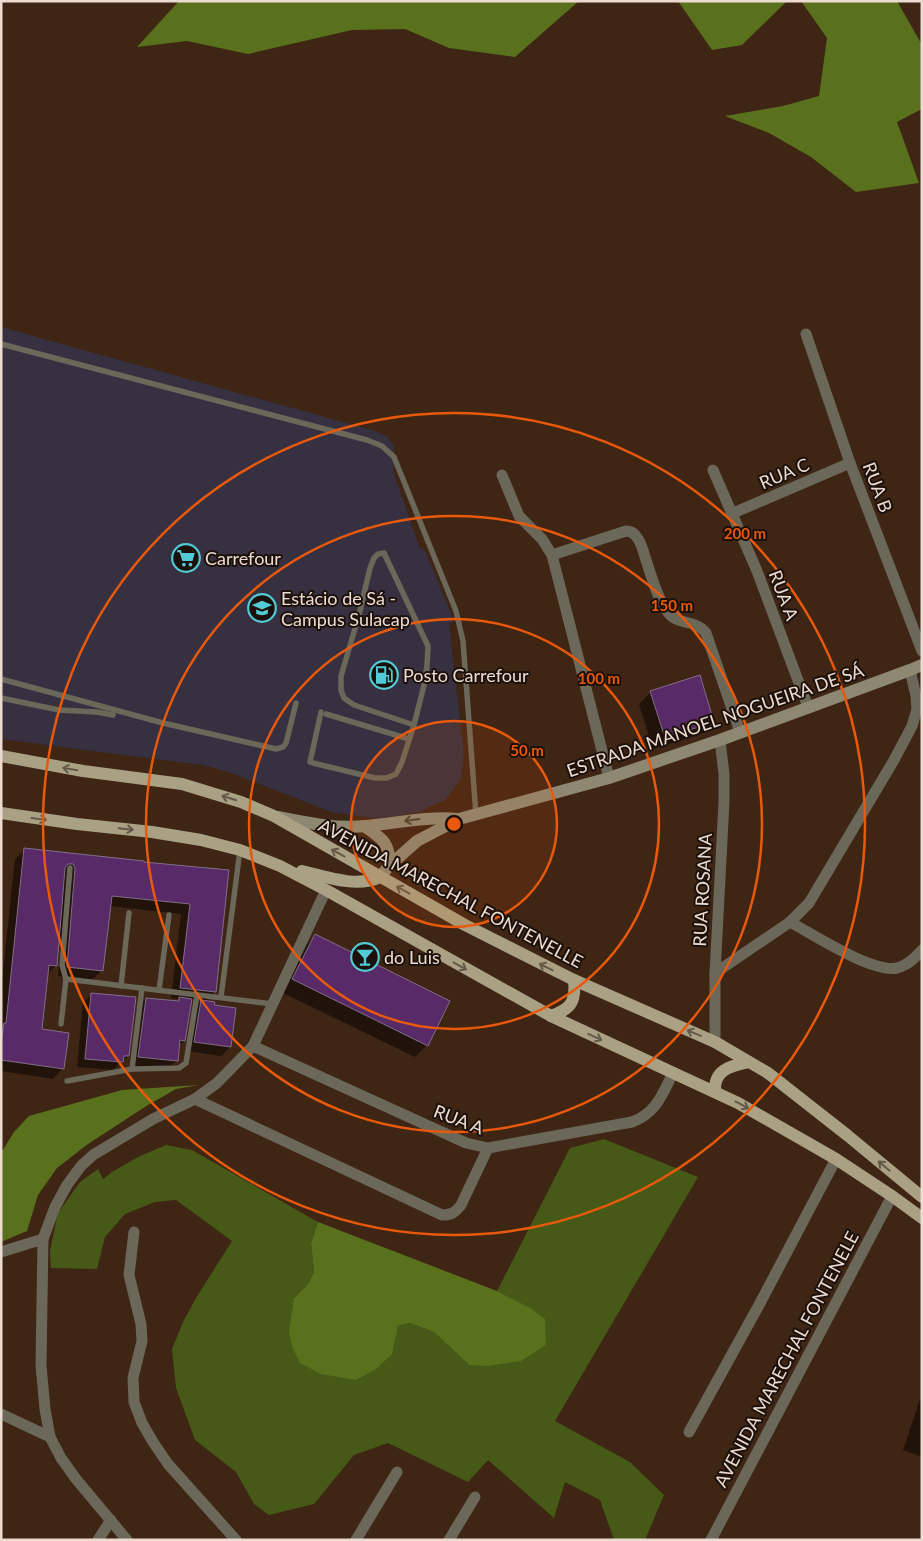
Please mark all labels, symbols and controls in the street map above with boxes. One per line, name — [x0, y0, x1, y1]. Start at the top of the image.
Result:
street label: RUA C — [756, 453, 812, 493]
street label: RUA B — [858, 459, 898, 515]
text: 200 m — [724, 524, 766, 542]
supermarket icon: Carrefour — [171, 543, 201, 573]
place label: Carrefour — [205, 547, 281, 569]
street label: RUA A — [764, 567, 804, 624]
place label: Estácio de Sá - Campus Sulacap — [281, 587, 410, 630]
school or university icon: Estácio de Sá - Campus Sulacap — [247, 593, 277, 623]
text: 150 m — [651, 596, 693, 614]
street label: ESTRADA MANOEL NOGUEIRA DE SÁ — [564, 658, 867, 781]
fuel station icon: Posto Carrefour — [369, 660, 399, 690]
place label: Posto Carrefour — [403, 664, 529, 686]
text: 100 m — [578, 669, 620, 687]
text: 50 m — [510, 741, 544, 759]
one-way arrow — [62, 763, 78, 773]
one-way arrow — [221, 792, 237, 802]
one-way arrow — [31, 814, 47, 824]
street label: AVENIDA MARECHAL FONTENELLE — [315, 814, 587, 972]
one-way arrow — [404, 815, 420, 825]
centre of rings — [445, 815, 463, 833]
one-way arrow — [117, 824, 133, 834]
street label: RUA ROSANA — [688, 832, 716, 947]
one-way arrow — [331, 848, 345, 858]
one-way arrow — [396, 885, 411, 895]
bar icon: do Luis — [350, 942, 380, 972]
place label: do Luis — [384, 946, 440, 968]
one-way arrow — [453, 961, 467, 971]
one-way arrow — [539, 962, 554, 971]
one-way arrow — [687, 1028, 702, 1038]
one-way arrow — [587, 1033, 602, 1042]
street label: RUA A — [431, 1099, 488, 1139]
one-way arrow — [735, 1100, 750, 1110]
one-way arrow — [878, 1161, 891, 1172]
street label: AVENIDA MARECHAL FONTENELE — [709, 1227, 863, 1491]

